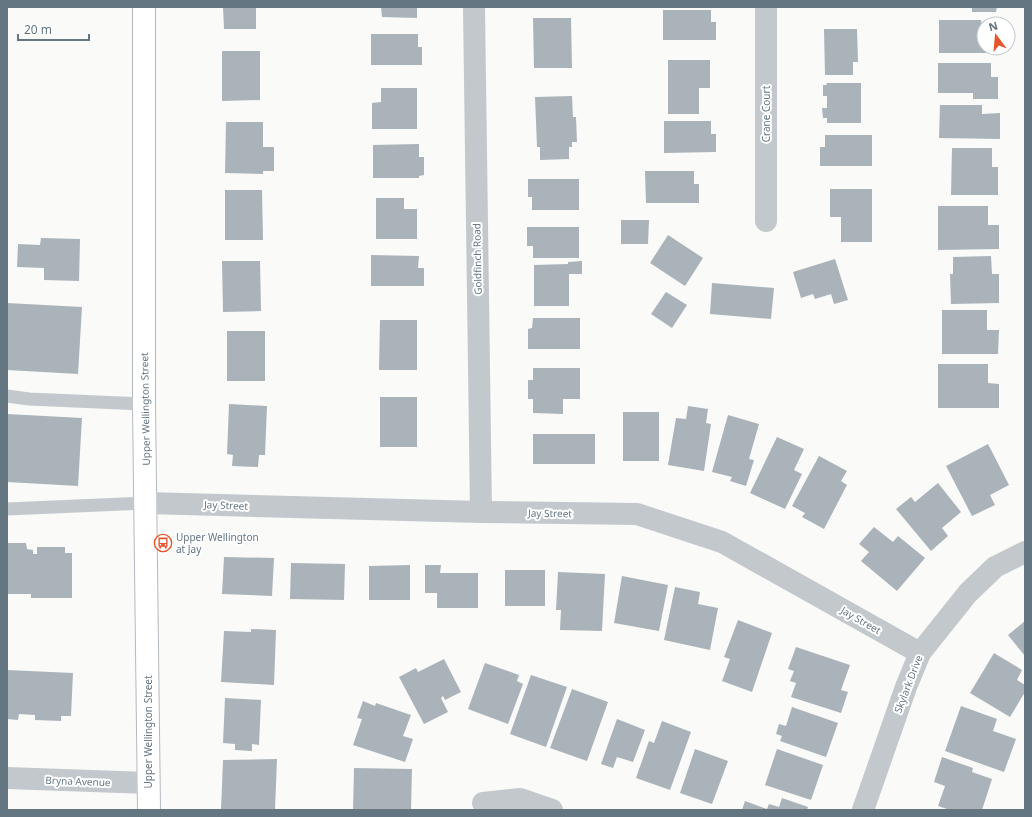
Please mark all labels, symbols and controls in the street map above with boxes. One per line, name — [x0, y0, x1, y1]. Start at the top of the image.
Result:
scale bar — [18, 16, 89, 42]
north arrow — [976, 16, 1016, 56]
text: N — [987, 17, 999, 34]
text: 20 m — [24, 21, 52, 38]
street label: Crane Court — [759, 85, 773, 142]
street label: Goldfinch Road — [469, 223, 485, 295]
street label: Upper Wellington Street — [137, 352, 153, 466]
street label: Jay Street — [203, 497, 249, 513]
street label: Jay Street — [527, 506, 572, 520]
place label: Upper Wellington at Jay — [176, 530, 259, 556]
bus stop icon: Upper Wellington at Jay — [153, 533, 173, 553]
street label: Jay Street — [838, 602, 884, 637]
street label: Skylark Drive — [891, 653, 926, 715]
street label: Upper Wellington Street — [141, 675, 155, 789]
street label: Bryna Avenue — [45, 773, 111, 789]

